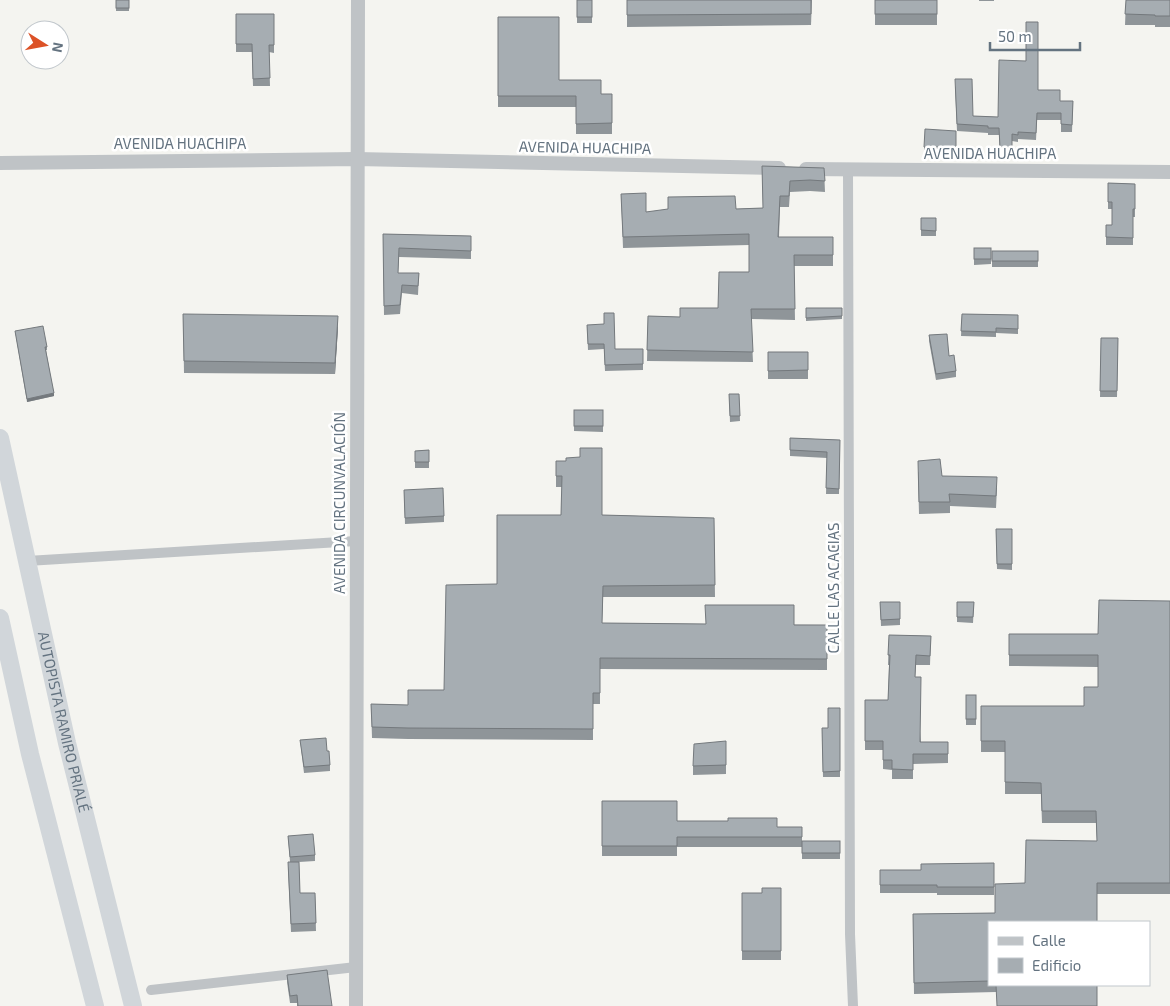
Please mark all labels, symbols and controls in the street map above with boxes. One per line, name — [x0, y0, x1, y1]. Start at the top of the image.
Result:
north arrow — [20, 20, 70, 70]
scale bar — [990, 20, 1080, 52]
text: 50 m — [998, 27, 1032, 45]
text: N — [49, 41, 68, 54]
street label: AVENIDA HUACHIPA — [114, 134, 247, 152]
street label: AVENIDA HUACHIPA — [519, 137, 652, 157]
street label: AVENIDA HUACHIPA — [924, 144, 1057, 162]
street label: AVENIDA CIRCUNVALACIÓN — [330, 412, 348, 594]
street label: CALLE LAS ACACIAS — [824, 523, 842, 653]
street label: AUTOPISTA RAMIRO PRIALÉ — [35, 630, 94, 814]
legend — [988, 921, 1150, 986]
text: Calle — [1032, 931, 1066, 949]
text: Edificio — [1032, 956, 1081, 974]

